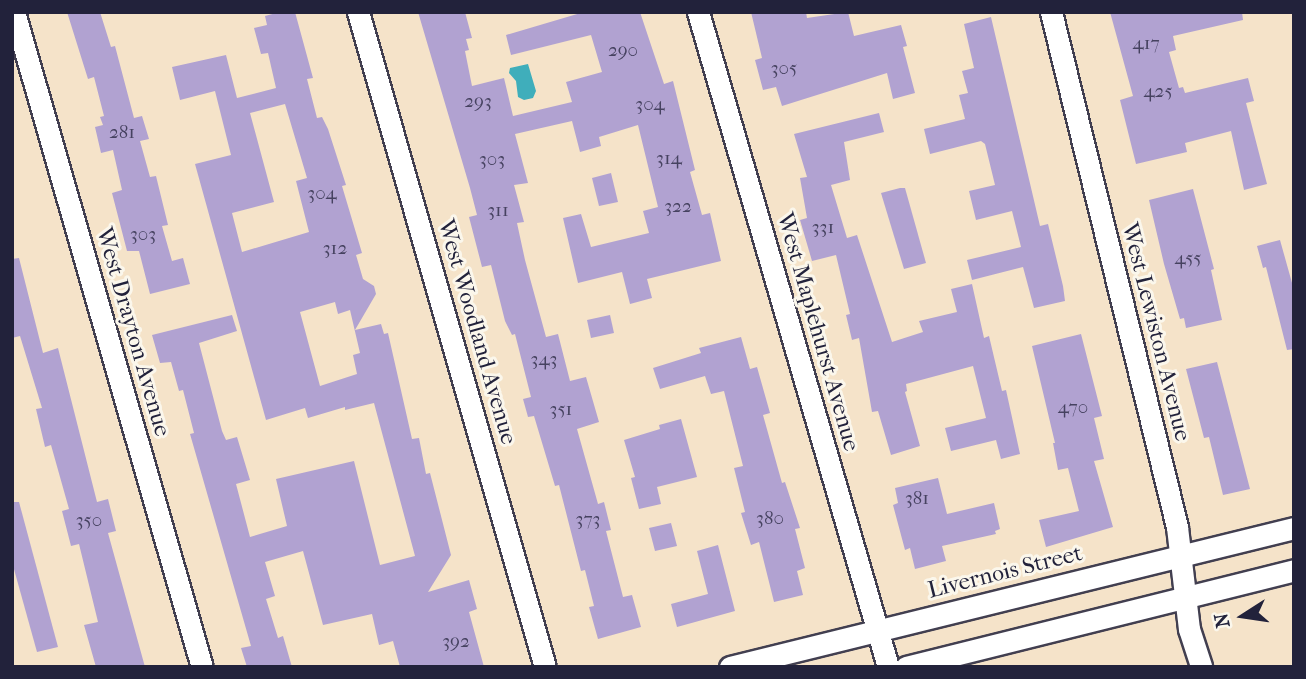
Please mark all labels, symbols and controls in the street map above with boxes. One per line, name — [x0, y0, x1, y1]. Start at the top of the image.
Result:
house number: 417 — [1132, 33, 1160, 55]
house number: 290 — [608, 40, 638, 62]
house number: 305 — [771, 58, 797, 80]
house number: 425 — [1143, 81, 1173, 103]
house number: 293 — [464, 91, 492, 113]
house number: 304 — [635, 94, 665, 116]
house number: 281 — [109, 122, 135, 144]
house number: 314 — [656, 148, 682, 170]
house number: 303 — [479, 149, 505, 171]
house number: 304 — [307, 183, 337, 205]
house number: 322 — [664, 196, 692, 218]
house number: 311 — [487, 200, 509, 222]
street label: West Maplehurst Avenue — [771, 210, 865, 454]
street label: West Woodland Avenue — [432, 216, 522, 448]
house number: 331 — [812, 217, 834, 239]
street label: West Lewiston Avenue — [1116, 220, 1196, 444]
street label: West Drayton Avenue — [90, 224, 176, 440]
house number: 303 — [130, 224, 156, 246]
house number: 312 — [323, 238, 347, 260]
house number: 455 — [1174, 248, 1202, 270]
house number: 343 — [531, 349, 557, 371]
house number: 470 — [1058, 397, 1088, 419]
house number: 351 — [550, 399, 572, 421]
house number: 381 — [905, 488, 929, 510]
house number: 380 — [756, 508, 784, 530]
house number: 373 — [576, 509, 600, 531]
house number: 350 — [76, 510, 102, 532]
street label: Livernois Street — [925, 539, 1085, 605]
north arrow — [1208, 581, 1278, 651]
text: N — [1210, 611, 1235, 630]
house number: 392 — [442, 631, 470, 653]

